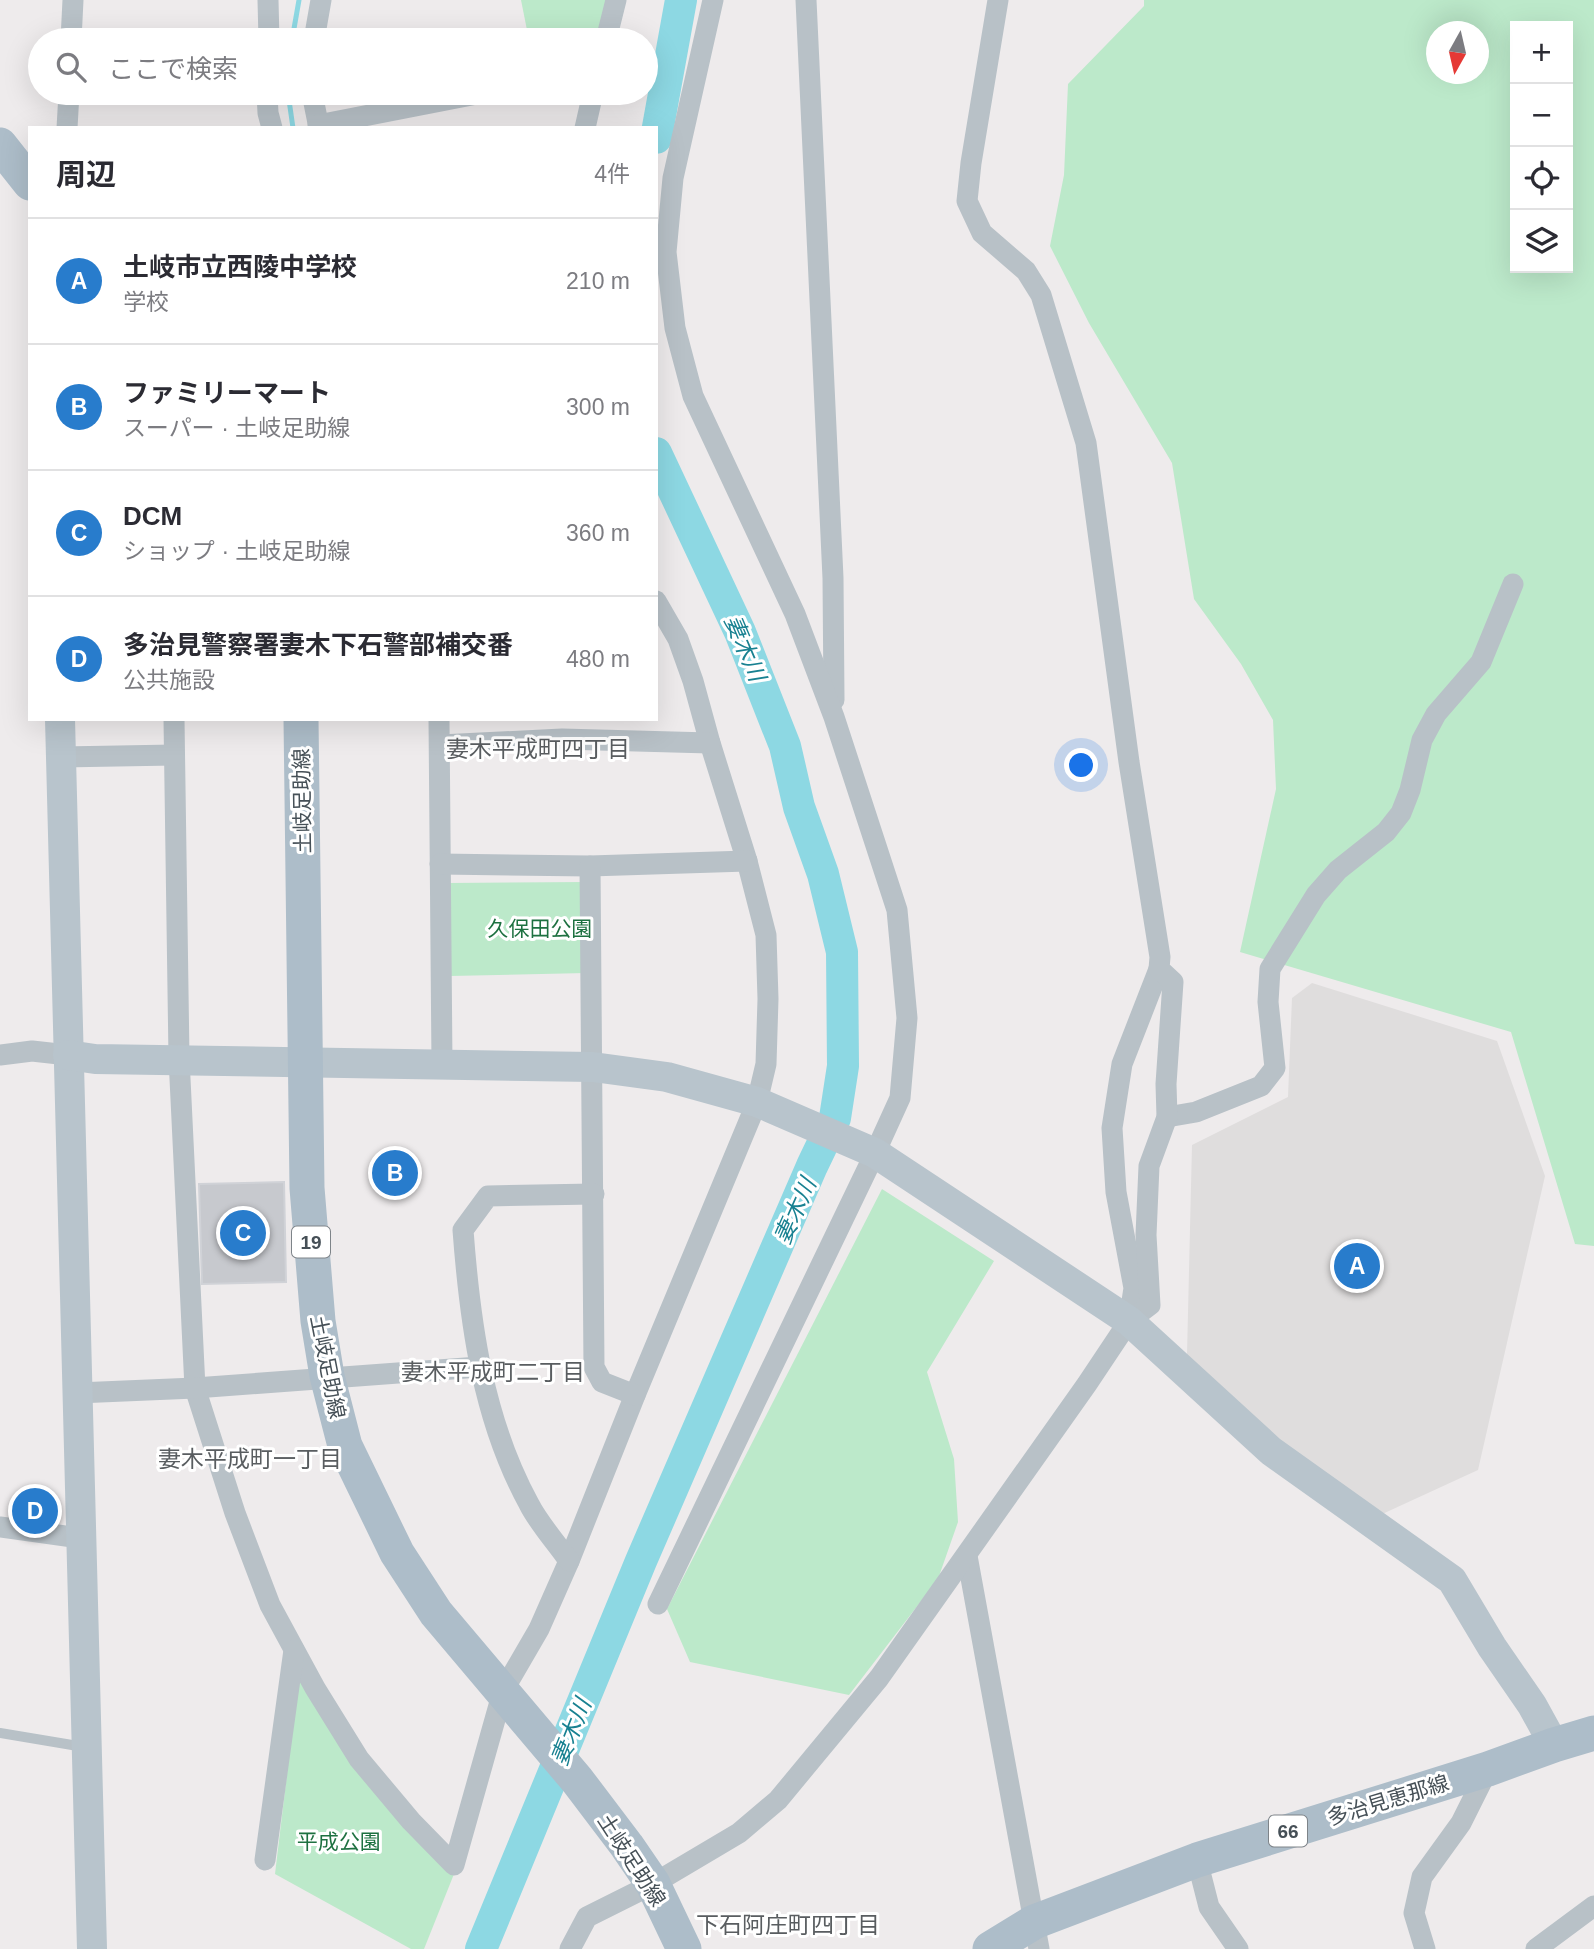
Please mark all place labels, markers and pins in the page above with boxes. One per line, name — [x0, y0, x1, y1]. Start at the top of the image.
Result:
pin: B — [372, 1147, 418, 1199]
pin: C — [220, 1207, 266, 1259]
pin: A — [1334, 1240, 1380, 1292]
pin: D — [12, 1485, 58, 1537]

